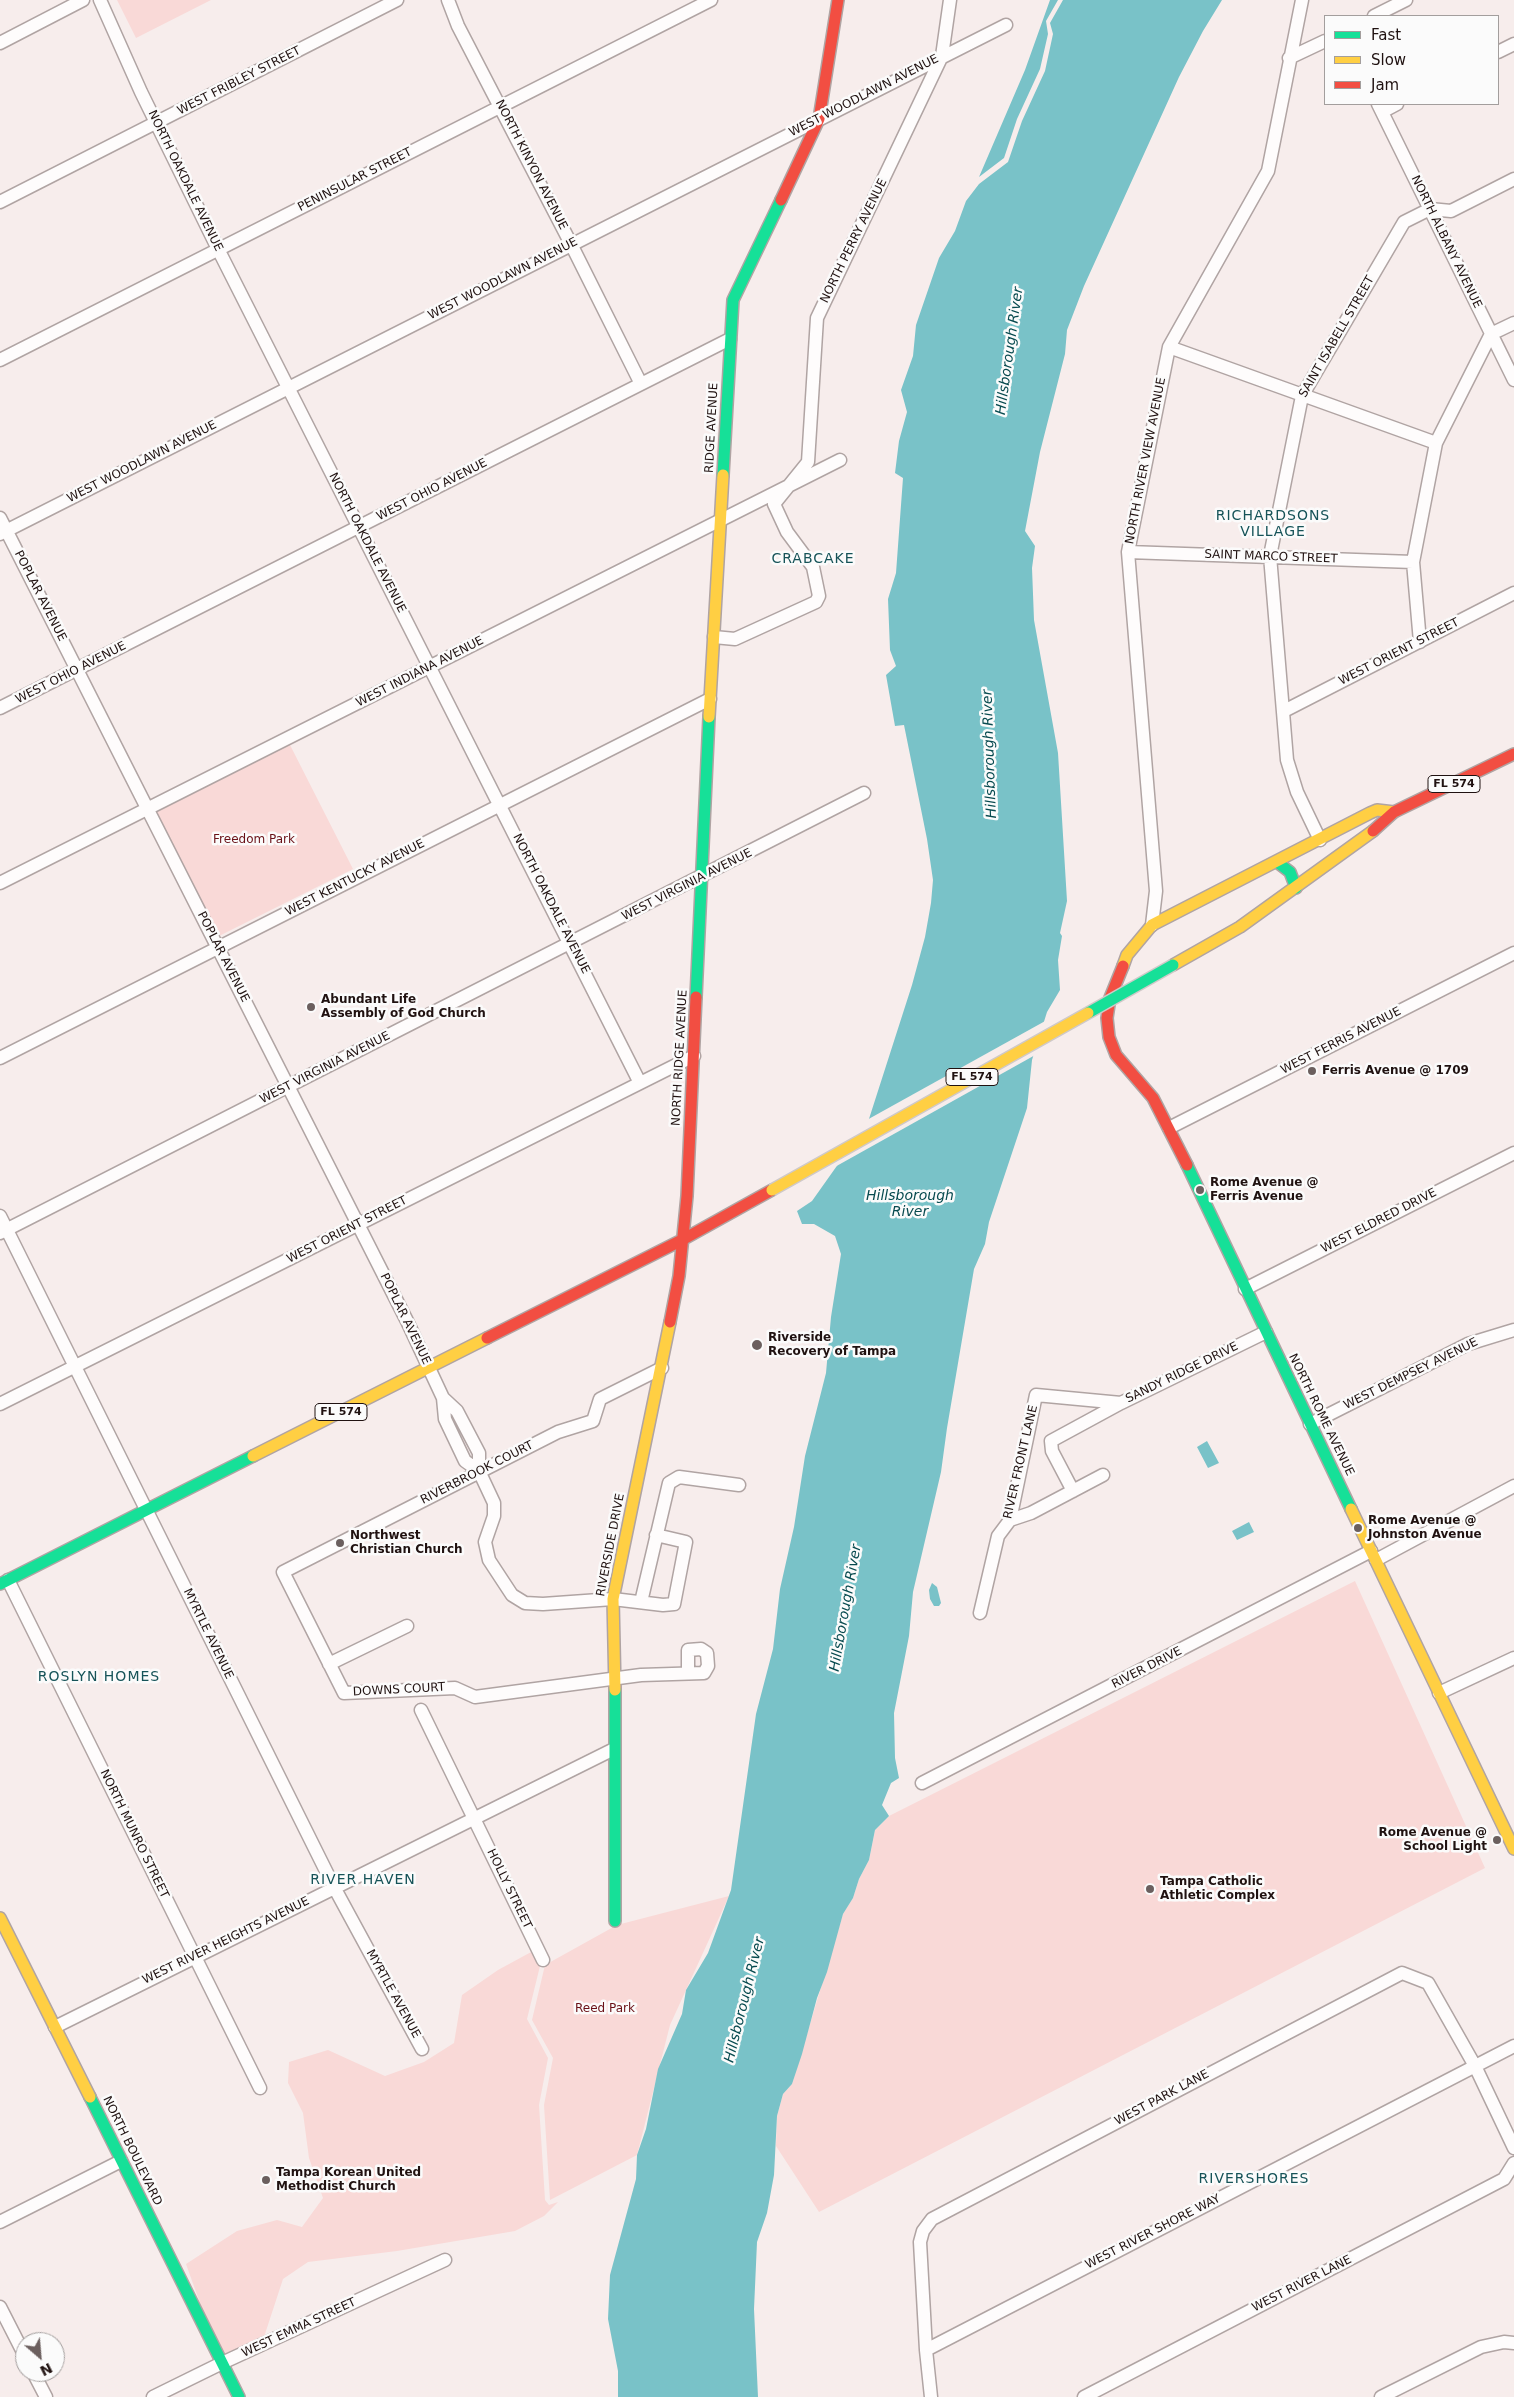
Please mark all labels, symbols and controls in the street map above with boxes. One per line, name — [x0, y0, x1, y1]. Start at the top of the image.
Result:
legend — [1324, 15, 1499, 105]
text: Fast — [1371, 26, 1401, 44]
street label: WEST FRIBLEY STREET — [175, 44, 303, 118]
text: Slow — [1371, 51, 1406, 69]
street label: WEST WOODLAWN AVENUE — [787, 52, 941, 140]
text: Jam — [1371, 76, 1399, 94]
street label: NORTH KINYON AVENUE — [492, 98, 570, 232]
street label: NORTH OAKDALE AVENUE — [144, 108, 226, 254]
street label: PENINSULAR STREET — [296, 145, 414, 215]
street label: NORTH ALBANY AVENUE — [1408, 173, 1484, 311]
street label: NORTH PERRY AVENUE — [818, 177, 890, 305]
street label: WEST WOODLAWN AVENUE — [426, 235, 580, 323]
street label: SAINT ISABELL STREET — [1296, 274, 1378, 400]
water label: Hillsborough River — [993, 286, 1027, 416]
street label: NORTH RIVER VIEW AVENUE — [1123, 376, 1169, 546]
street label: RIDGE AVENUE — [702, 382, 722, 474]
street label: WEST WOODLAWN AVENUE — [65, 418, 219, 506]
street label: WEST OHIO AVENUE — [374, 456, 490, 524]
street label: NORTH OAKDALE AVENUE — [325, 471, 409, 615]
district label: RICHARDSONS VILLAGE — [1214, 508, 1332, 540]
street label: SAINT MARCO STREET — [1204, 547, 1338, 567]
street label: POPLAR AVENUE — [11, 548, 69, 644]
district label: CRABCAKE — [770, 551, 856, 567]
street label: WEST ORIENT STREET — [1336, 615, 1462, 689]
street label: WEST INDIANA AVENUE — [354, 634, 486, 710]
street label: WEST OHIO AVENUE — [13, 639, 129, 707]
water label: Hillsborough River — [979, 689, 1001, 819]
road number: FL 574 — [1428, 776, 1480, 792]
street label: NORTH OAKDALE AVENUE — [509, 832, 593, 976]
park label: Freedom Park — [213, 833, 295, 847]
street label: WEST KENTUCKY AVENUE — [283, 837, 427, 919]
street label: WEST VIRGINIA AVENUE — [619, 846, 755, 924]
street label: POPLAR AVENUE — [194, 909, 252, 1005]
street label: NORTH RIDGE AVENUE — [669, 989, 691, 1127]
place label: Abundant Life Assembly of God Church — [321, 993, 486, 1021]
marker: Abundant Life Assembly of God Church — [305, 1001, 317, 1013]
street label: WEST FERRIS AVENUE — [1279, 1004, 1403, 1078]
street label: WEST VIRGINIA AVENUE — [257, 1029, 393, 1107]
place label: Ferris Avenue @ 1709 — [1322, 1064, 1469, 1078]
marker: Ferris Avenue @ 1709 — [1306, 1065, 1318, 1077]
road number: FL 574 — [946, 1068, 998, 1086]
place label: Rome Avenue @ Ferris Avenue — [1210, 1176, 1319, 1204]
marker: Rome Avenue @ Ferris Avenue — [1194, 1184, 1206, 1196]
street label: WEST ELDRED DRIVE — [1319, 1186, 1439, 1256]
water label: Hillsborough River — [866, 1188, 954, 1220]
street label: WEST ORIENT STREET — [284, 1193, 410, 1267]
street label: POPLAR AVENUE — [377, 1271, 433, 1367]
place label: Riverside Recovery of Tampa — [768, 1331, 896, 1359]
street label: WEST DEMPSEY AVENUE — [1342, 1335, 1480, 1413]
marker: Riverside Recovery of Tampa — [750, 1338, 764, 1352]
street label: SANDY RIDGE DRIVE — [1123, 1339, 1241, 1407]
street label: NORTH ROME AVENUE — [1285, 1352, 1357, 1478]
road number: FL 574 — [315, 1404, 367, 1420]
street label: RIVER FRONT LANE — [1001, 1404, 1041, 1520]
street label: RIVERBROOK COURT — [418, 1438, 536, 1508]
street label: RIVERSIDE DRIVE — [594, 1492, 628, 1598]
place label: Rome Avenue @ Johnston Avenue — [1368, 1514, 1482, 1542]
marker: Rome Avenue @ Johnston Avenue — [1352, 1522, 1364, 1534]
place label: Northwest Christian Church — [350, 1529, 463, 1557]
marker: Northwest Christian Church — [334, 1537, 346, 1549]
water label: Hillsborough River — [827, 1543, 865, 1673]
street label: MYRTLE AVENUE — [180, 1586, 236, 1682]
street label: RIVER DRIVE — [1110, 1644, 1184, 1692]
district label: ROSLYN HOMES — [36, 1669, 162, 1685]
street label: DOWNS COURT — [353, 1680, 445, 1700]
street label: NORTH MUNRO STREET — [97, 1767, 171, 1901]
place label: Rome Avenue @ School Light — [1378, 1826, 1487, 1854]
marker: Rome Avenue @ School Light — [1491, 1834, 1503, 1846]
street label: HOLLY STREET — [483, 1847, 535, 1931]
district label: RIVER HAVEN — [309, 1872, 417, 1888]
place label: Tampa Catholic Athletic Complex — [1160, 1875, 1275, 1903]
marker: Tampa Catholic Athletic Complex — [1144, 1883, 1156, 1895]
street label: WEST RIVER HEIGHTS AVENUE — [140, 1894, 312, 1988]
water label: Hillsborough River — [721, 1936, 769, 2064]
street label: MYRTLE AVENUE — [363, 1947, 423, 2041]
park label: Reed Park — [575, 2002, 635, 2016]
street label: WEST PARK LANE — [1112, 2067, 1212, 2129]
street label: NORTH BOULEVARD — [99, 2094, 165, 2208]
place label: Tampa Korean United Methodist Church — [276, 2166, 421, 2194]
district label: RIVERSHORES — [1197, 2171, 1311, 2187]
marker: Tampa Korean United Methodist Church — [260, 2174, 272, 2186]
street label: WEST RIVER SHORE WAY — [1083, 2192, 1223, 2272]
street label: WEST RIVER LANE — [1250, 2253, 1354, 2315]
street label: WEST EMMA STREET — [240, 2295, 358, 2361]
north arrow — [15, 2332, 65, 2382]
text: N — [38, 2360, 55, 2379]

